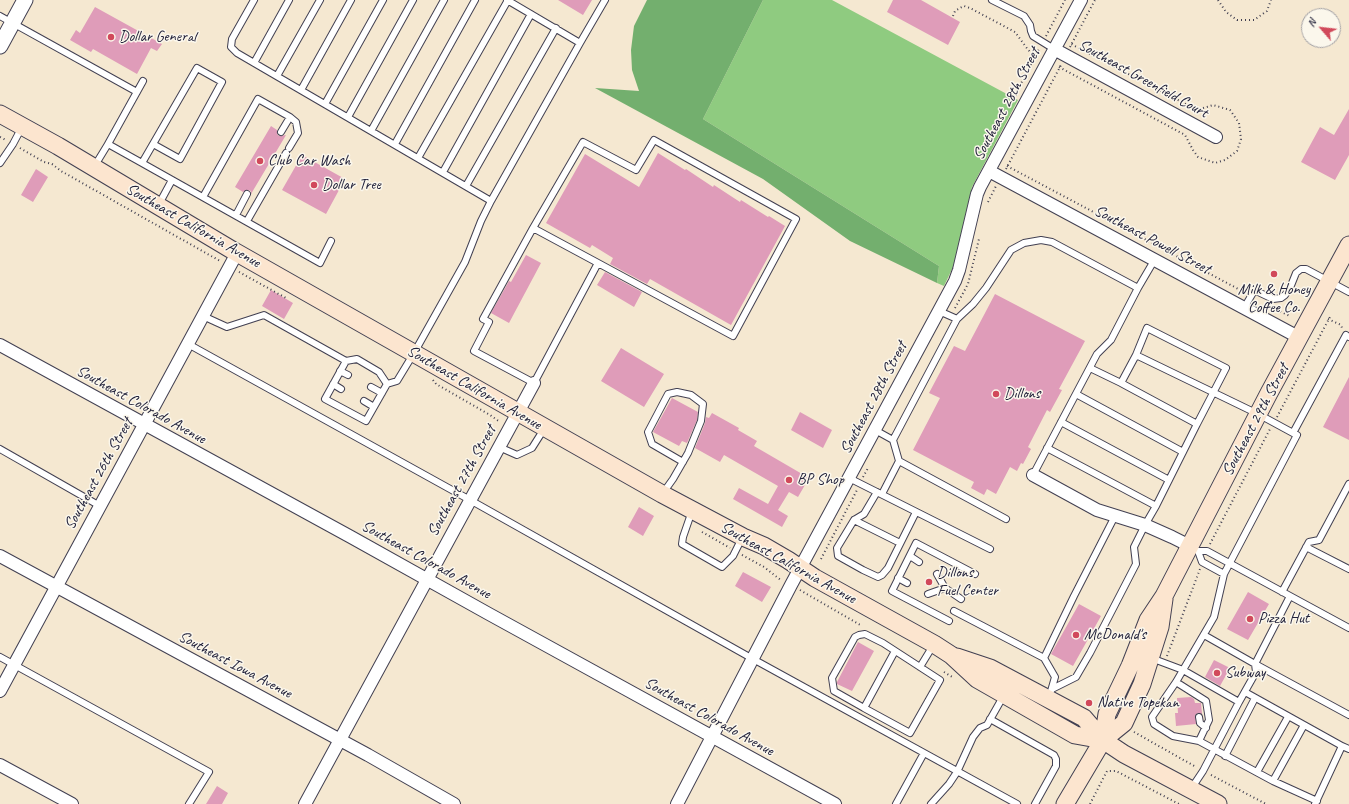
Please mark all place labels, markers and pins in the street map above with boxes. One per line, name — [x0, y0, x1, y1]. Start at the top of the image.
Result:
place label: Dollar General — [119, 27, 196, 47]
marker: Dollar General — [106, 32, 116, 42]
place label: Club Car Wash — [268, 151, 350, 171]
marker: Club Car Wash — [255, 156, 265, 166]
place label: Dollar Tree — [322, 175, 381, 195]
marker: Dollar Tree — [309, 180, 319, 190]
marker: Milk & Honey Coffee Co. — [1269, 269, 1279, 279]
place label: Milk & Honey Coffee Co. — [1238, 280, 1310, 318]
place label: Dillons — [1004, 384, 1040, 404]
marker: Dillons — [991, 389, 1001, 399]
place label: BP Shop — [797, 470, 844, 490]
marker: BP Shop — [784, 475, 794, 485]
place label: Dillons Fuel Center — [937, 563, 998, 601]
marker: Dillons Fuel Center — [924, 577, 934, 587]
place label: Pizza Hut — [1258, 609, 1309, 629]
marker: Pizza Hut — [1245, 614, 1255, 624]
place label: McDonald's — [1084, 625, 1146, 645]
marker: McDonald's — [1071, 630, 1081, 640]
place label: Subway — [1225, 663, 1265, 683]
marker: Subway — [1212, 668, 1222, 678]
place label: Native Topekan — [1097, 693, 1179, 713]
marker: Native Topekan — [1084, 698, 1094, 708]

